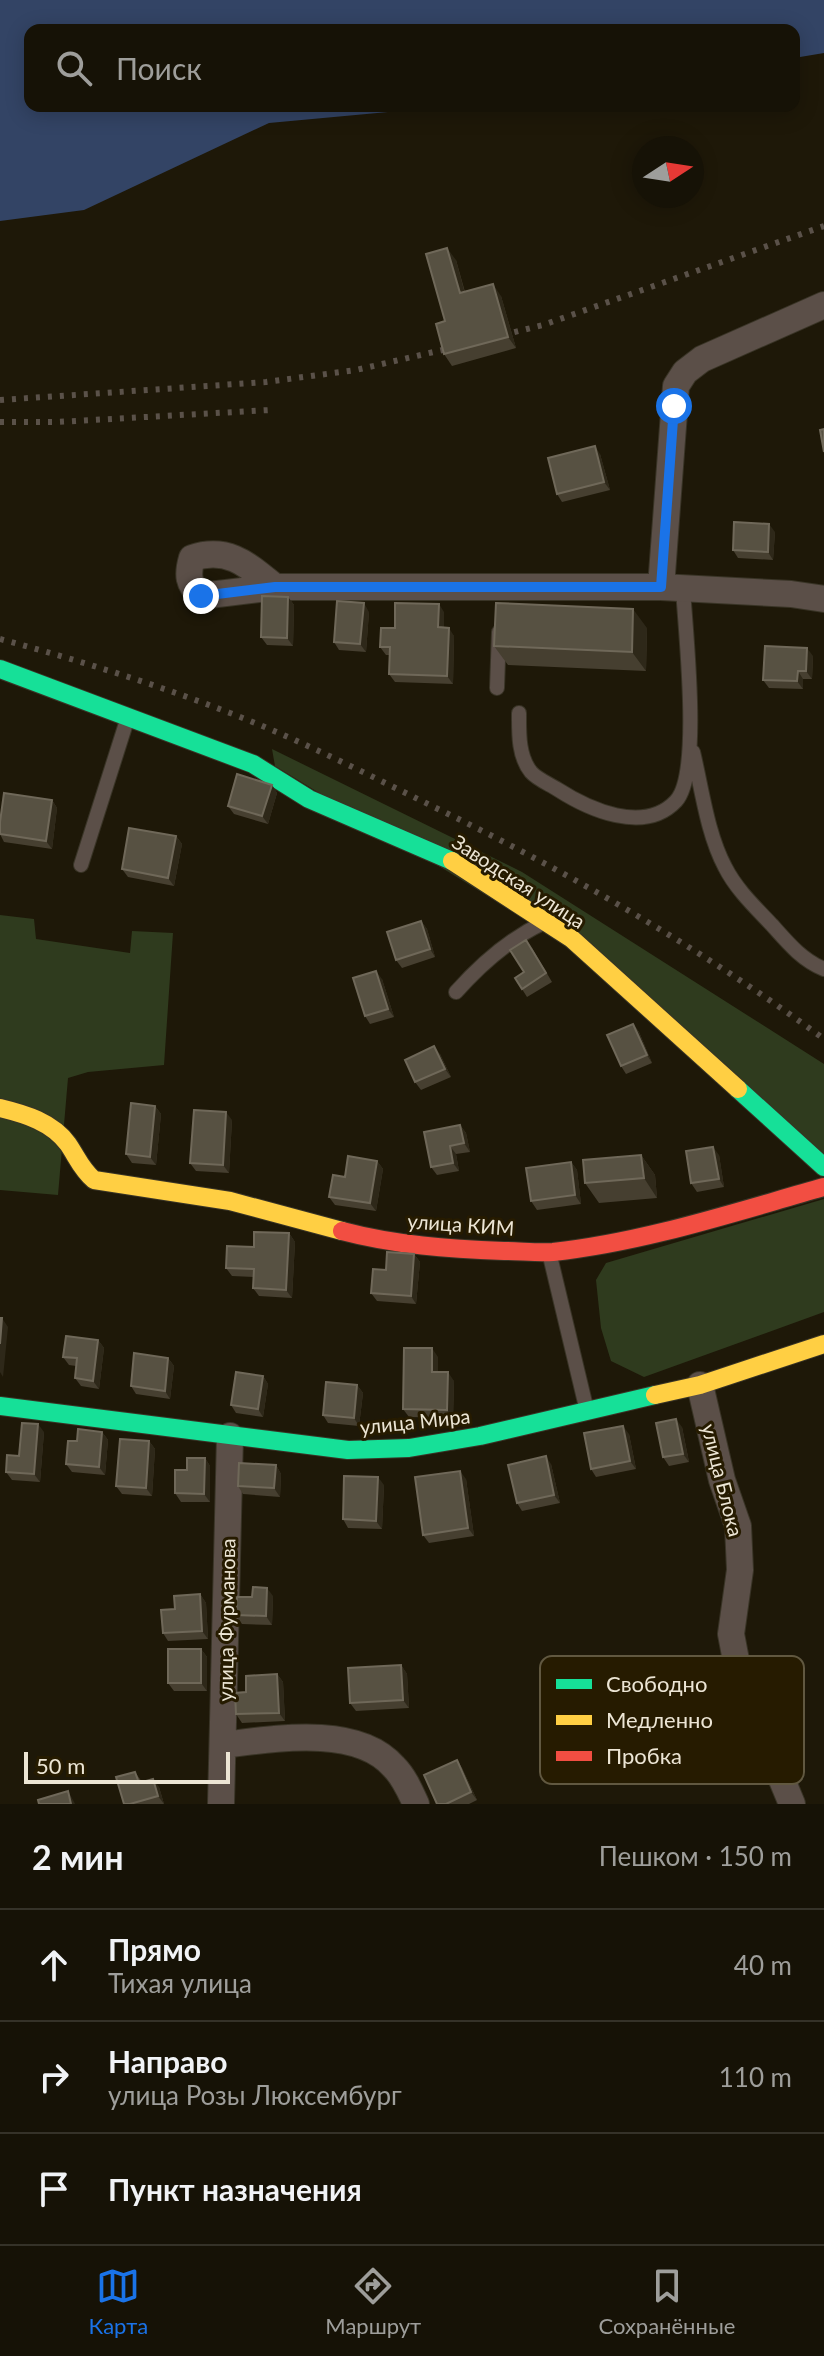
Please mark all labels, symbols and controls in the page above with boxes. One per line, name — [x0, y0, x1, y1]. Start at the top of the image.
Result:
search box — [24, 24, 800, 112]
icon: search — [52, 46, 96, 90]
text: Поиск — [116, 50, 202, 86]
north arrow — [632, 136, 704, 208]
route start — [656, 388, 692, 424]
route end — [183, 578, 219, 614]
street label: Заводская улица — [448, 829, 590, 933]
street label: улица КИМ — [407, 1208, 515, 1240]
street label: улица Мира — [359, 1403, 471, 1439]
street label: улица Блока — [697, 1421, 749, 1539]
street label: улица Фурманова — [213, 1538, 239, 1702]
legend — [540, 1656, 804, 1784]
text: Свободно — [606, 1670, 707, 1697]
text: Медленно — [606, 1706, 713, 1733]
text: Пробка — [606, 1742, 682, 1769]
scale bar — [24, 1748, 230, 1784]
text: 50 m — [36, 1752, 85, 1779]
text: 2 мин — [32, 1836, 124, 1877]
text: Пешком · 150 m — [599, 1840, 792, 1872]
text: Прямо — [108, 1931, 201, 1967]
icon: ahead — [32, 1943, 76, 1987]
text: 40 m — [734, 1949, 792, 1981]
text: Тихая улица — [108, 1967, 252, 1999]
text: Направо — [108, 2043, 228, 2079]
icon: right — [32, 2055, 76, 2099]
text: 110 m — [719, 2061, 792, 2093]
text: улица Розы Люксембург — [108, 2079, 402, 2111]
icon: arrive — [32, 2167, 76, 2211]
text: Пункт назначения — [108, 2171, 362, 2207]
tab: Карта — [89, 2264, 148, 2339]
tab: Маршрут — [325, 2264, 421, 2339]
tab: Сохранённые — [598, 2264, 735, 2339]

